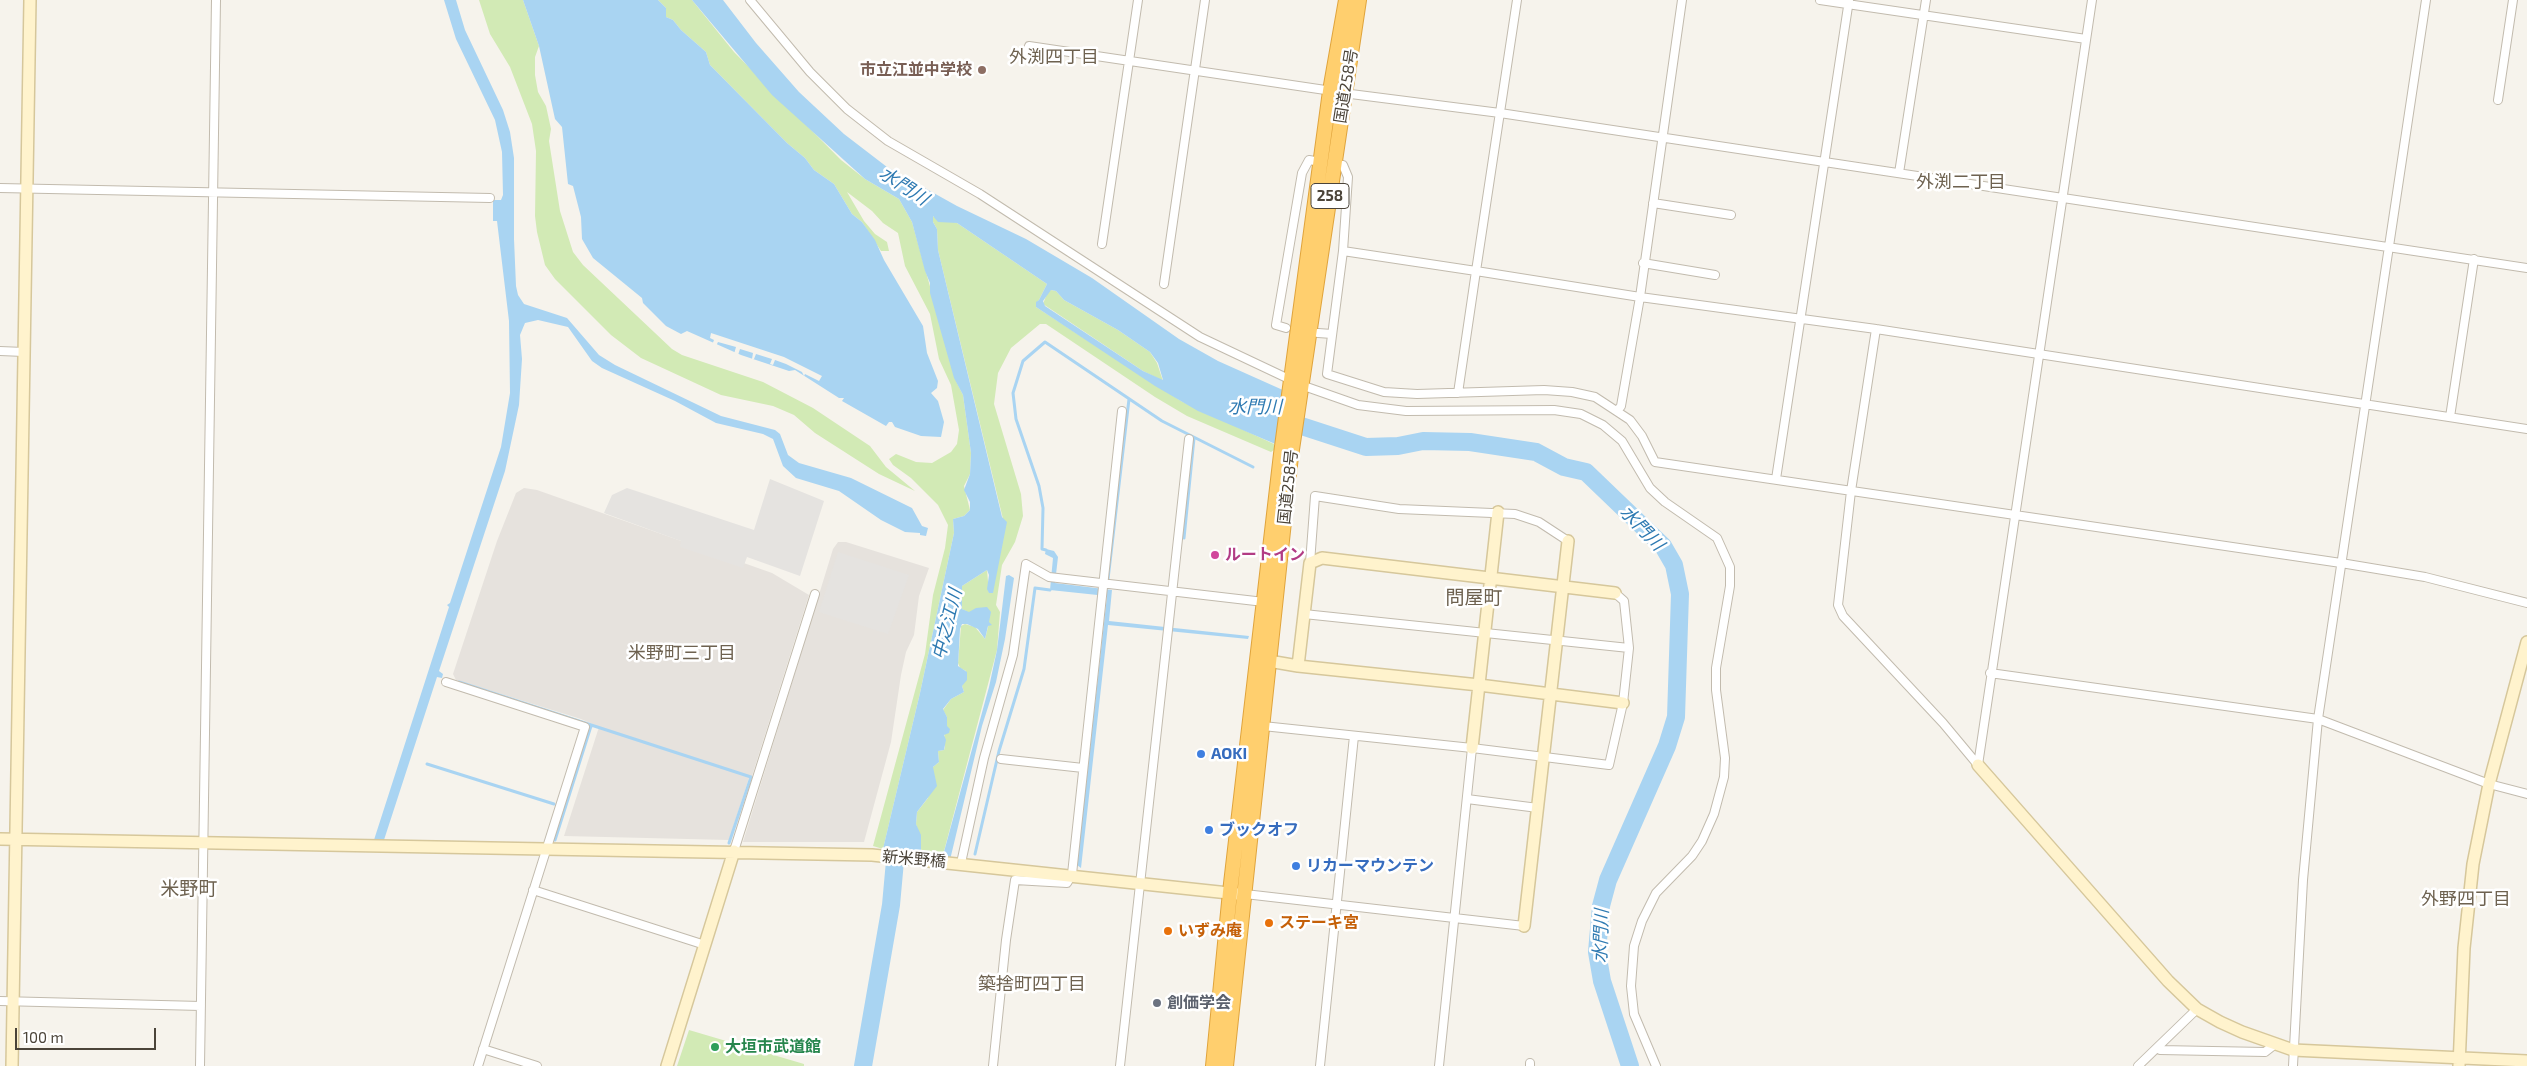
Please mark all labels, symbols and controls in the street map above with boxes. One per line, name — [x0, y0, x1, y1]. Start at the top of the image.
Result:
district label: 外渕四丁目 — [1009, 46, 1099, 68]
street label: 国道258号 — [1331, 47, 1361, 125]
place label: 市立江並中学校 — [860, 60, 972, 80]
marker: 市立江並中学校 — [976, 64, 988, 76]
water label: 水門川 — [875, 162, 933, 210]
district label: 外渕二丁目 — [1916, 171, 2006, 193]
road number: 258 — [1311, 184, 1349, 208]
water label: 水門川 — [1228, 396, 1282, 418]
street label: 国道258号 — [1275, 449, 1301, 525]
water label: 水門川 — [1615, 501, 1669, 555]
place label: ルートイン — [1225, 545, 1305, 565]
marker: ルートイン — [1209, 549, 1221, 561]
water label: 中之江川 — [928, 586, 966, 662]
district label: 問屋町 — [1446, 587, 1502, 609]
district label: 米野町三丁目 — [628, 642, 736, 664]
place label: AOKI — [1211, 744, 1247, 764]
marker: AOKI — [1195, 748, 1207, 760]
place label: ブックオフ — [1219, 820, 1299, 840]
marker: ブックオフ — [1203, 824, 1215, 836]
street label: 新米野橋 — [881, 847, 947, 871]
place label: リカーマウンテン — [1306, 856, 1434, 876]
marker: リカーマウンテン — [1290, 860, 1302, 872]
district label: 米野町 — [161, 878, 217, 900]
district label: 外野四丁目 — [2421, 888, 2511, 910]
water label: 水門川 — [1589, 909, 1613, 963]
place label: ステーキ宮 — [1279, 913, 1359, 933]
marker: ステーキ宮 — [1263, 917, 1275, 929]
place label: いずみ庵 — [1178, 921, 1242, 941]
marker: いずみ庵 — [1162, 925, 1174, 937]
district label: 築捨町四丁目 — [978, 973, 1086, 995]
place label: 創価学会 — [1167, 993, 1231, 1013]
marker: 創価学会 — [1151, 997, 1163, 1009]
scale bar — [18, 1018, 159, 1050]
text: 100 m — [23, 1028, 64, 1046]
place label: 大垣市武道館 — [725, 1037, 821, 1057]
marker: 大垣市武道館 — [709, 1041, 721, 1053]

